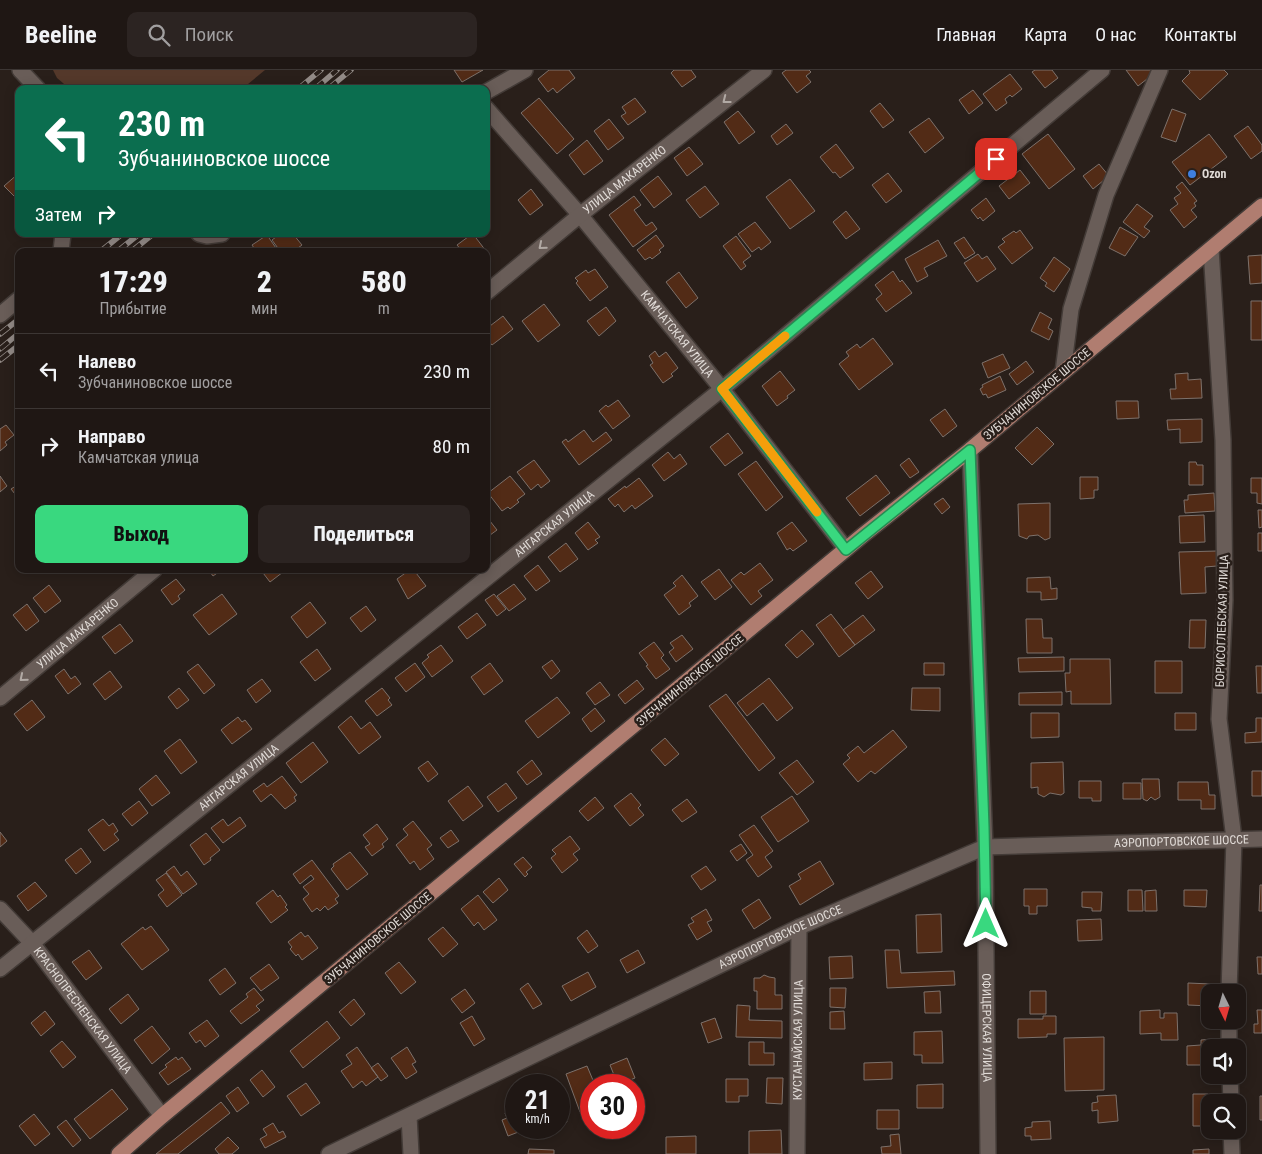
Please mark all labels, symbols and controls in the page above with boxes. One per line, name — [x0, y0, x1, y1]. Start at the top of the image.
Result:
search box — [127, 12, 477, 57]
text: Beeline — [25, 21, 97, 49]
icon: search — [145, 21, 173, 49]
text: Поиск — [185, 23, 234, 46]
text: Главная — [936, 24, 996, 45]
text: Карта — [1024, 24, 1067, 45]
text: О нас — [1095, 24, 1136, 45]
text: Контакты — [1164, 24, 1237, 45]
one-way arrow — [723, 95, 732, 103]
text: 230 m — [118, 104, 205, 145]
icon: left — [35, 105, 100, 170]
pin — [975, 138, 1017, 180]
street label: УЛИЦА МАКАРЕНКО — [580, 143, 669, 217]
icon: arrive — [982, 145, 1010, 173]
text: Зубчаниновское шоссе — [118, 146, 330, 171]
place label: Ozon — [1202, 167, 1227, 181]
marker: Ozon — [1186, 168, 1198, 180]
icon: right — [92, 200, 120, 228]
text: Затем — [35, 203, 82, 226]
one-way arrow — [539, 241, 548, 249]
text: 17:29 — [98, 264, 168, 299]
text: 2 — [257, 264, 272, 299]
text: 580 — [361, 264, 407, 299]
street label: КАМЧАТСКАЯ УЛИЦА — [638, 288, 717, 380]
text: Прибытие — [99, 299, 167, 318]
text: мин — [251, 299, 278, 318]
text: m — [378, 299, 390, 318]
street label: ЗУБЧАНИНОВСКОЕ ШОССЕ — [981, 345, 1093, 443]
text: Налево — [78, 350, 136, 373]
icon: left — [35, 357, 63, 385]
text: 230 m — [423, 360, 470, 383]
text: Зубчаниновское шоссе — [78, 373, 232, 392]
text: Направо — [78, 425, 145, 448]
icon: right — [35, 432, 63, 460]
text: 80 m — [433, 435, 470, 458]
text: Камчатская улица — [78, 448, 199, 467]
street label: АНГАРСКАЯ УЛИЦА — [512, 487, 597, 560]
button: Выход — [35, 505, 248, 563]
button: Поделиться — [258, 505, 470, 563]
street label: БОРИСОГЛЕБСКАЯ УЛИЦА — [1213, 554, 1231, 688]
street label: УЛИЦА МАКАРЕНКО — [34, 595, 121, 671]
street label: ЗУБЧАНИНОВСКОЕ ШОССЕ — [634, 631, 746, 729]
one-way arrow — [20, 673, 29, 682]
street label: АНГАРСКАЯ УЛИЦА — [196, 741, 281, 814]
street label: АЭРОПОРТОВСКОЕ ШОССЕ — [1114, 832, 1249, 850]
street label: ЗУБЧАНИНОВСКОЕ ШОССЕ — [322, 889, 434, 987]
position arrow — [959, 897, 1011, 949]
street label: АЭРОПОРТОВСКОЕ ШОССЕ — [716, 902, 845, 972]
street label: КРАСНОПРЕСНЕНСКАЯ УЛИЦА — [31, 944, 135, 1076]
street label: ОФИЦЕРСКАЯ УЛИЦА — [979, 973, 994, 1082]
street label: КУСТАНАЙСКАЯ УЛИЦА — [790, 980, 806, 1100]
north arrow — [1201, 984, 1246, 1029]
map controls — [1201, 984, 1246, 1139]
button: sound — [1201, 1039, 1246, 1084]
speed limit sign: 30 — [580, 1074, 645, 1139]
text: 21 — [525, 1086, 550, 1115]
button: search — [1201, 1094, 1246, 1139]
text: km/h — [525, 1112, 550, 1126]

